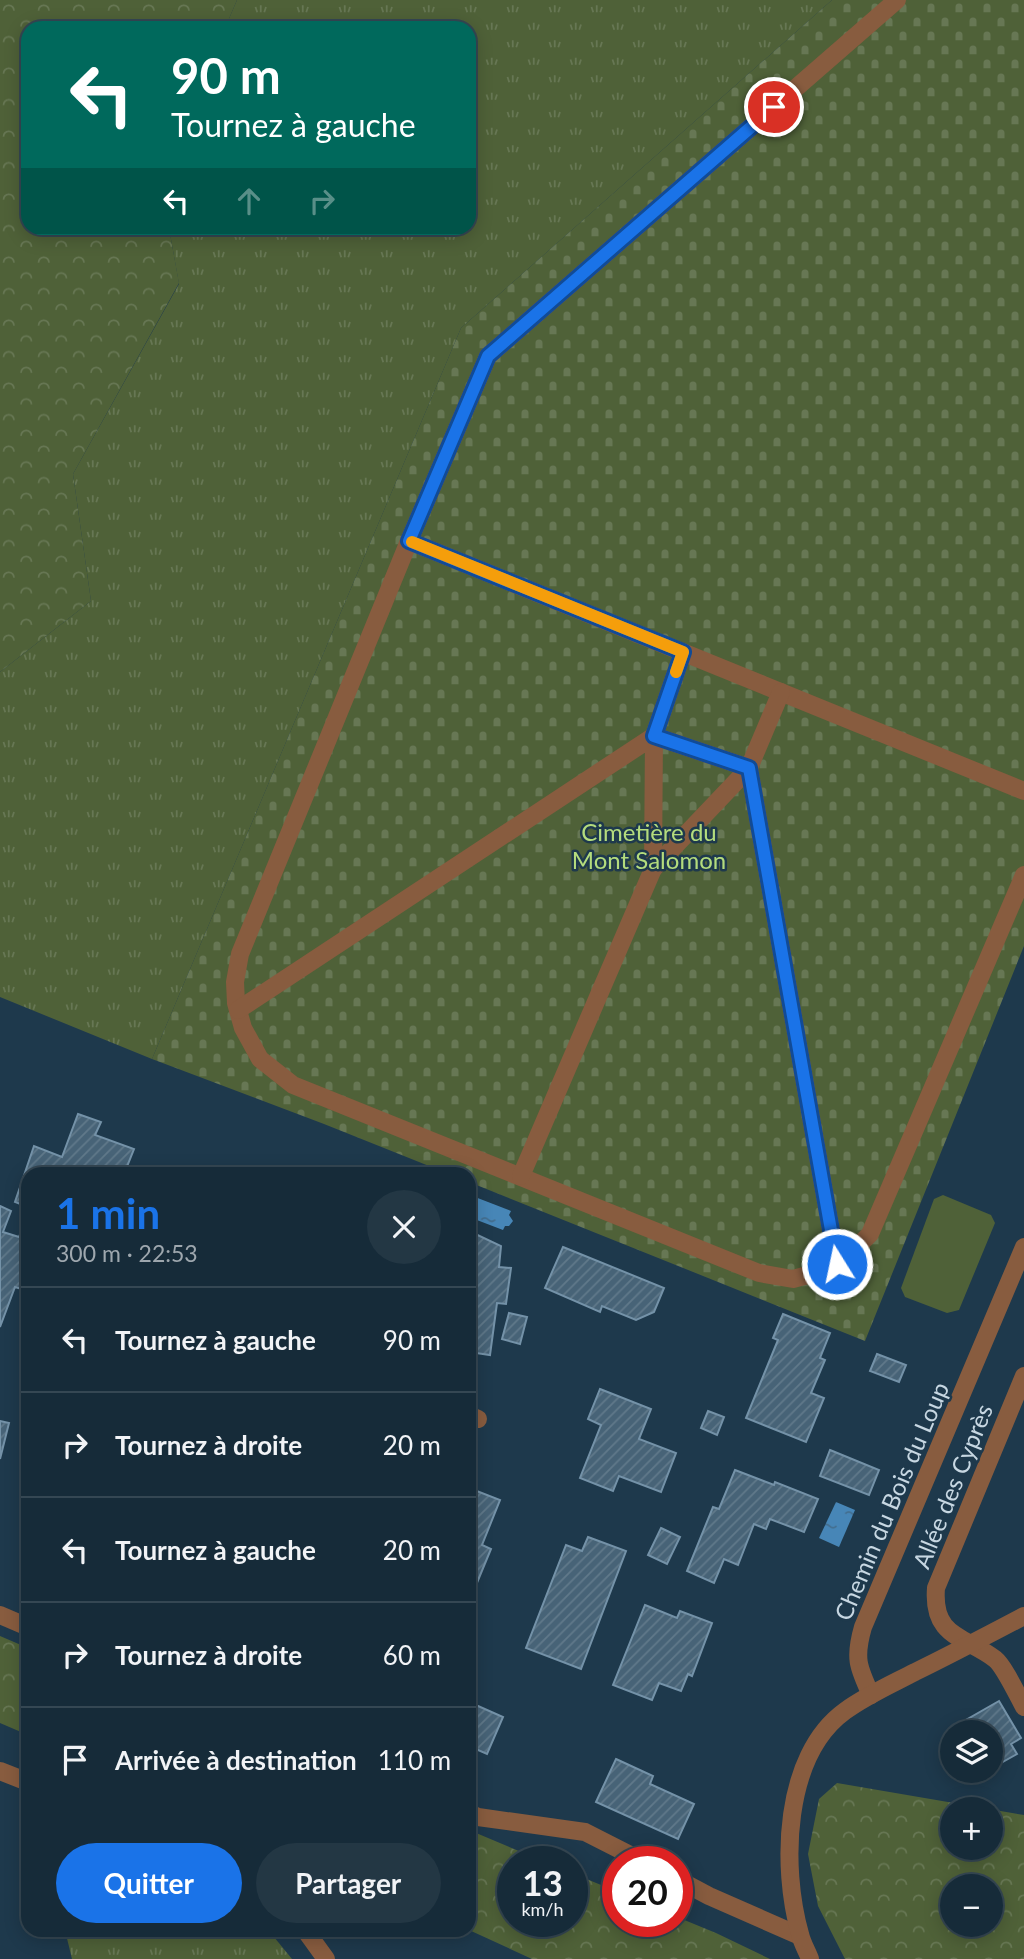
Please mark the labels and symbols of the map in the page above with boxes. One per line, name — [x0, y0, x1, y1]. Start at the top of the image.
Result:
pin — [744, 77, 804, 137]
park label: Cimetière du Mont Salomon — [572, 817, 726, 874]
position arrow — [800, 1227, 874, 1301]
street label: Chemin du Bois du Loup — [828, 1377, 954, 1625]
street label: Allée des Cyprès — [906, 1400, 998, 1572]
speed limit sign: 20 — [602, 1846, 693, 1937]

